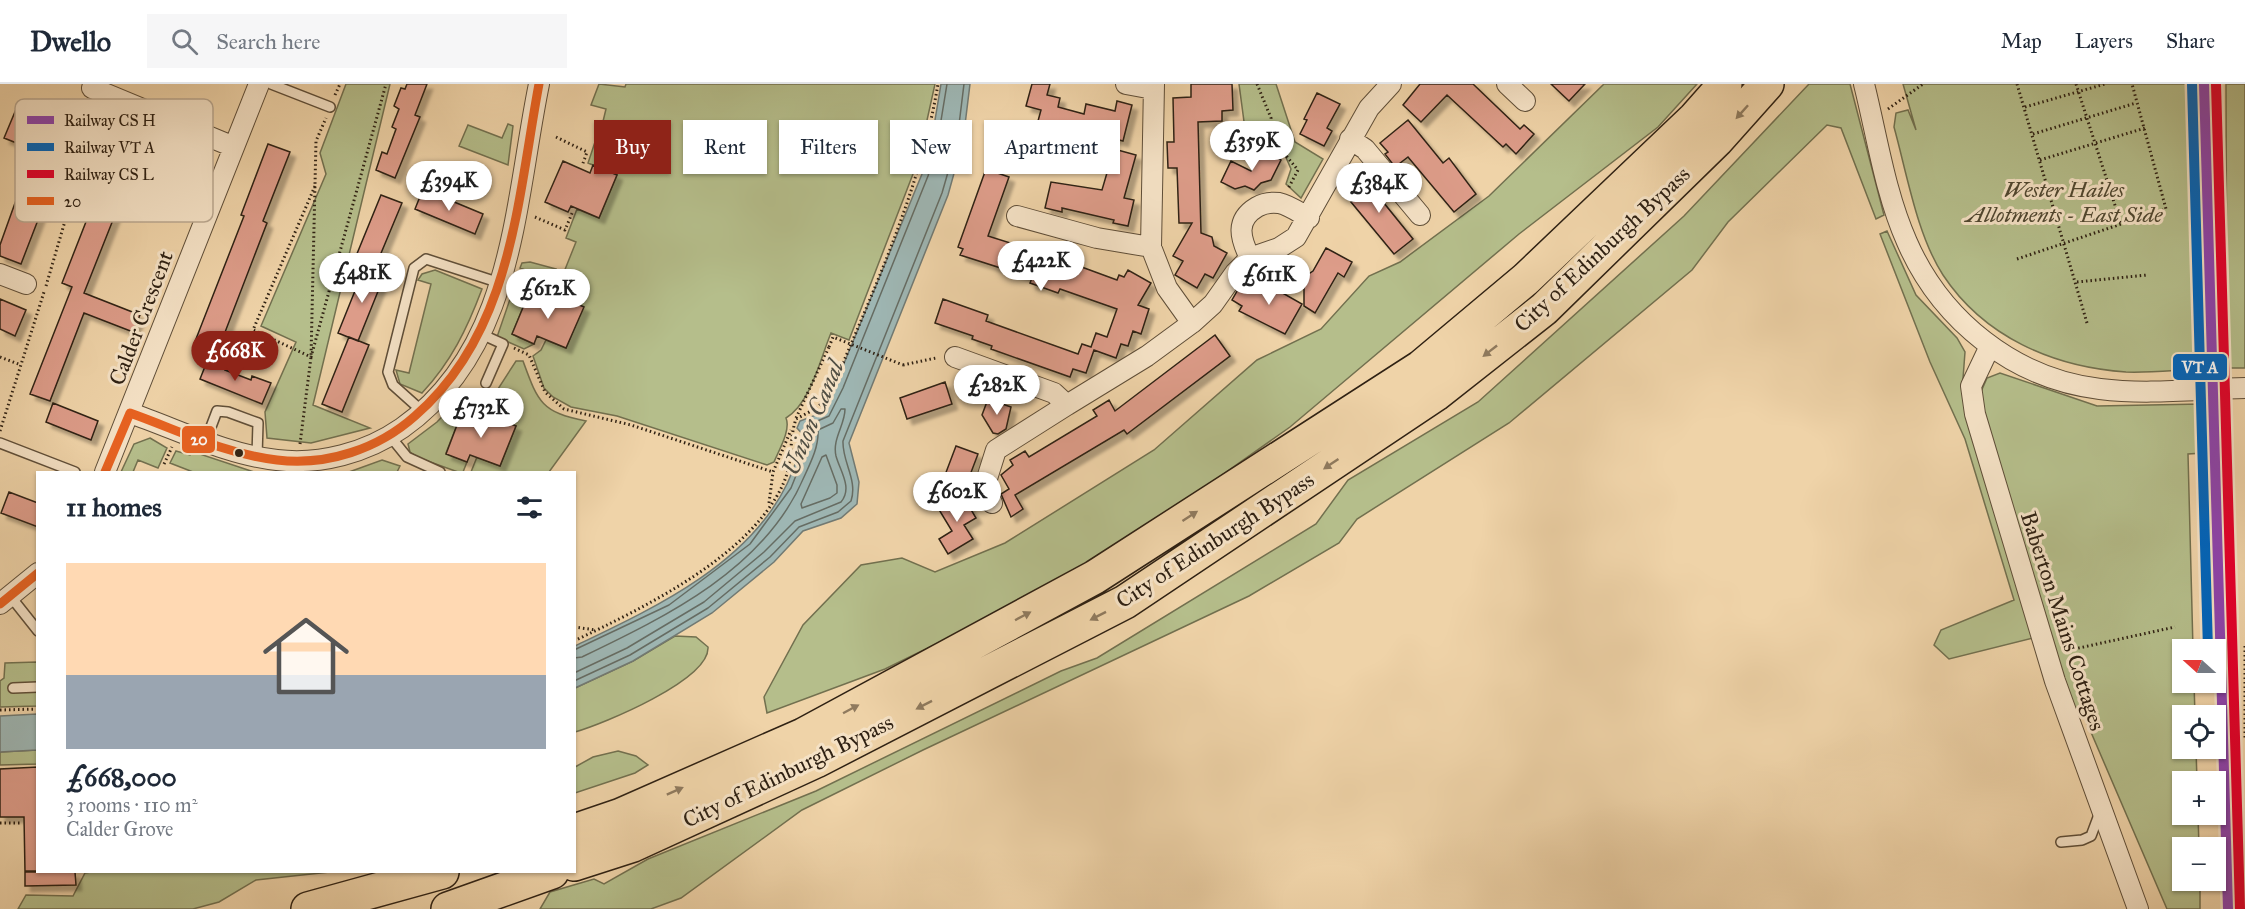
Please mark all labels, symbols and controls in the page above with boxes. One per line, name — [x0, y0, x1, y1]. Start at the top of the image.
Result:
search box — [147, 14, 567, 68]
text: Dwello — [30, 24, 111, 59]
icon: search — [168, 25, 201, 58]
text: Search here — [216, 28, 320, 55]
text: Map — [2001, 28, 2042, 54]
text: Layers — [2075, 28, 2133, 54]
text: Share — [2166, 28, 2215, 54]
legend — [15, 99, 213, 222]
one-way arrow — [1736, 104, 1749, 119]
text: Railway CS H — [64, 111, 156, 130]
chip: Buy — [594, 120, 671, 174]
chip: Rent — [683, 120, 767, 174]
chip: Filters — [779, 120, 878, 174]
chip: New — [890, 120, 972, 174]
chip: Apartment — [984, 120, 1120, 174]
pin: £359K — [1210, 121, 1294, 172]
text: £359K — [1224, 128, 1280, 152]
text: Railway VT A — [64, 138, 155, 157]
street label: City of Edinburgh Bypass — [1508, 160, 1696, 338]
pin: £394K — [407, 161, 491, 212]
pin: £384K — [1337, 163, 1421, 214]
text: Railway CS L — [64, 165, 154, 184]
text: £394K — [420, 168, 478, 192]
text: £384K — [1350, 170, 1408, 194]
park label: Wester Hailes Allotments - East Side — [1964, 176, 2163, 228]
text: 20 — [64, 192, 81, 211]
pin: £422K — [999, 241, 1083, 292]
street label: Calder Crescent — [103, 247, 179, 389]
text: £422K — [1012, 248, 1070, 272]
pin: £481K — [320, 253, 404, 304]
pin: £611K — [1227, 255, 1311, 306]
text: £481K — [333, 260, 391, 284]
text: £611K — [1242, 262, 1296, 286]
pin: £612K — [506, 269, 590, 320]
text: £612K — [520, 276, 576, 300]
pin: £668K — [193, 331, 277, 382]
text: £668K — [205, 338, 265, 362]
one-way arrow — [1483, 344, 1498, 357]
water label: Union Canal — [775, 353, 852, 480]
line badge: VT A — [2172, 353, 2228, 381]
text: VT A — [2181, 358, 2219, 377]
pin: £282K — [955, 365, 1039, 416]
text: £282K — [968, 372, 1026, 396]
pin: £732K — [439, 388, 523, 439]
text: £732K — [453, 395, 509, 419]
line badge: 20 — [181, 425, 216, 454]
text: 20 — [190, 430, 208, 449]
unlabelled marker — [233, 447, 245, 459]
one-way arrow — [1323, 458, 1339, 469]
street label: City of Edinburgh Bypass — [1111, 466, 1319, 614]
pin: £602K — [915, 472, 999, 523]
text: £602K — [927, 479, 987, 503]
text: 11 homes — [66, 491, 162, 523]
icon: filters — [513, 491, 546, 524]
street label: Baberton Mains Cottages — [2015, 508, 2111, 734]
one-way arrow — [1182, 511, 1198, 522]
icon: home — [252, 602, 360, 710]
one-way arrow — [1015, 611, 1032, 621]
one-way arrow — [1089, 611, 1106, 621]
north arrow — [2172, 639, 2226, 693]
map controls — [2172, 639, 2226, 891]
one-way arrow — [915, 700, 933, 710]
one-way arrow — [843, 704, 860, 714]
button: locate — [2172, 705, 2226, 759]
street label: City of Edinburgh Bypass — [678, 708, 898, 834]
text: £668,000 — [66, 761, 177, 793]
button: + — [2172, 771, 2226, 825]
one-way arrow — [666, 786, 684, 796]
text: 3 rooms · 110 m² — [66, 793, 197, 817]
text: Calder Grove — [66, 817, 173, 841]
button: − — [2172, 837, 2226, 891]

